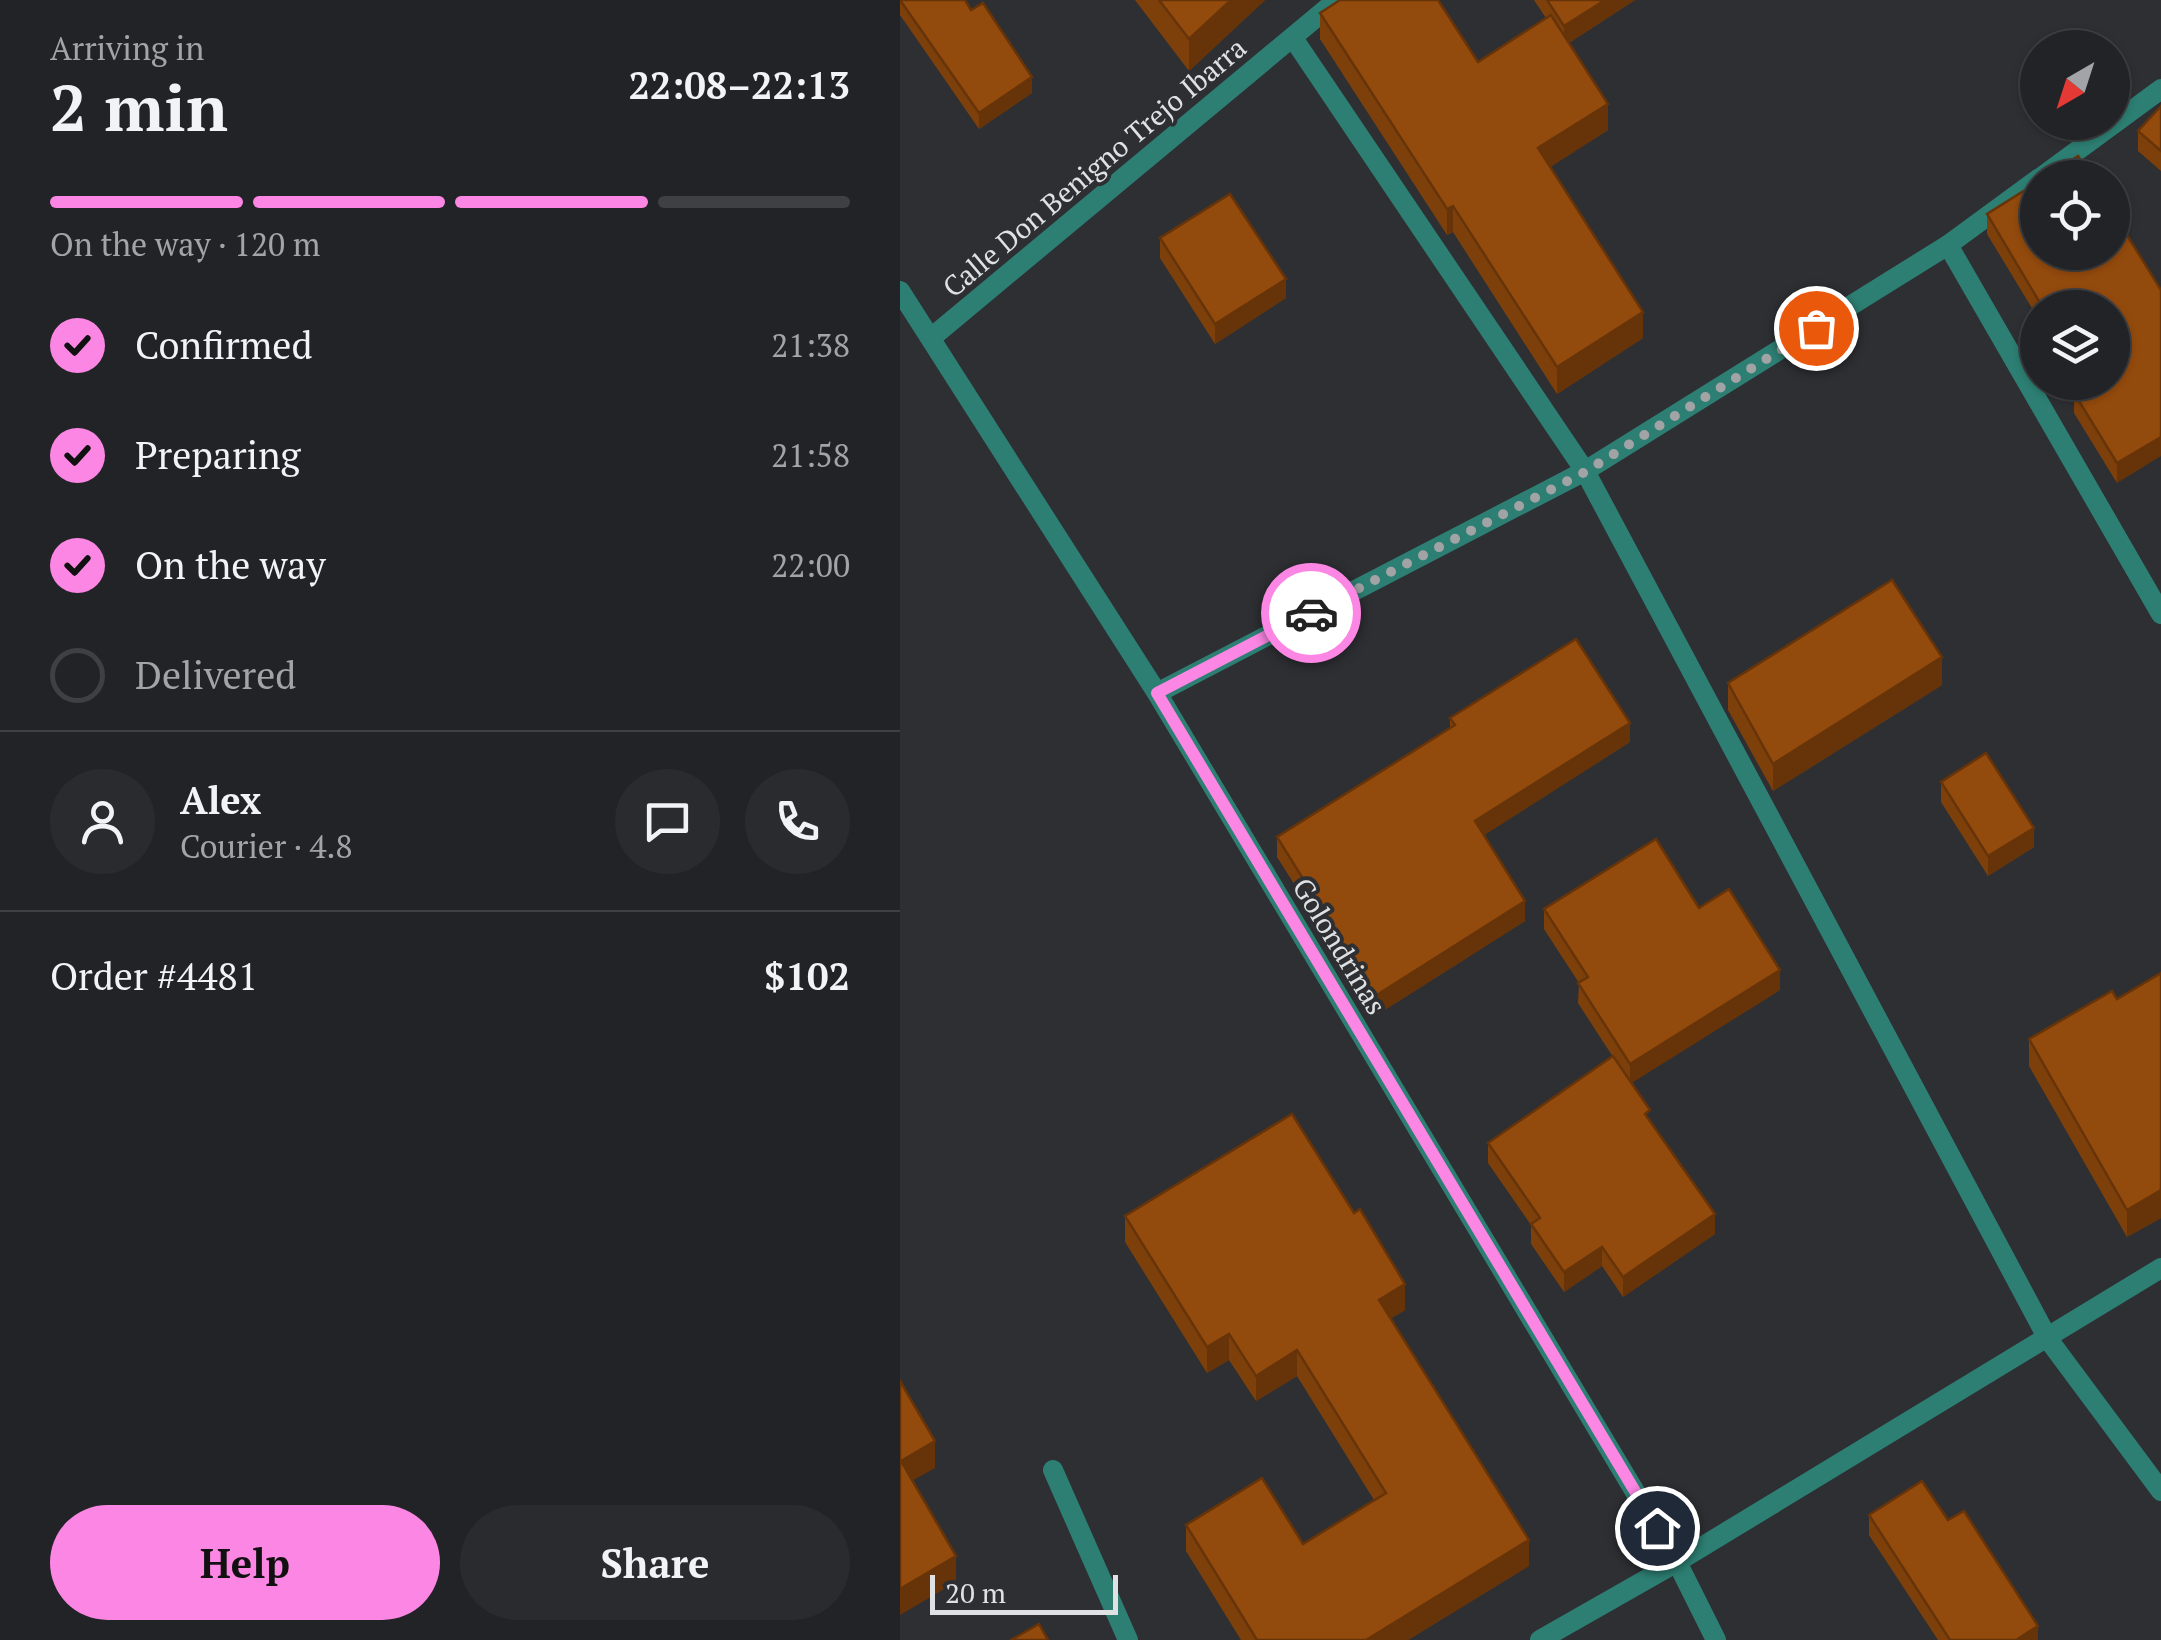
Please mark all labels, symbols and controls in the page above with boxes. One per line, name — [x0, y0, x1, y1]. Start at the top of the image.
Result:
text: Arriving in — [50, 27, 204, 69]
street label: Calle Don Benigno Trejo Ibarra — [935, 29, 1253, 305]
north arrow — [2020, 30, 2130, 140]
map controls — [2020, 30, 2130, 400]
text: 22:08–22:13 — [628, 60, 850, 110]
text: 2 min — [50, 63, 228, 150]
button: locate — [2020, 160, 2130, 270]
text: On the way · 120 m — [50, 223, 320, 265]
pin — [1774, 286, 1859, 371]
button: layers — [2020, 290, 2130, 400]
icon: bag — [1789, 301, 1844, 356]
icon: check — [50, 318, 105, 373]
text: Confirmed — [135, 320, 313, 370]
text: 21:38 — [771, 324, 850, 366]
icon: check — [50, 428, 105, 483]
text: Preparing — [135, 430, 301, 480]
text: 21:58 — [771, 434, 850, 476]
icon: check — [50, 538, 105, 593]
text: On the way — [135, 540, 326, 590]
text: 22:00 — [771, 544, 850, 586]
courier — [1261, 563, 1361, 663]
icon: car — [1284, 586, 1339, 641]
text: Delivered — [135, 650, 296, 700]
button: person — [50, 769, 155, 874]
button: chat — [615, 769, 720, 874]
button: phone — [745, 769, 850, 874]
text: Alex — [180, 775, 261, 825]
text: Courier · 4.8 — [180, 825, 352, 867]
street label: Golondrinas — [1285, 871, 1395, 1021]
text: Order #4481 — [50, 951, 258, 1001]
text: $102 — [764, 951, 850, 1001]
pin — [1615, 1486, 1700, 1571]
icon: home — [1630, 1501, 1685, 1556]
button: Help — [50, 1505, 440, 1620]
button: Share — [460, 1505, 850, 1620]
scale bar — [930, 1570, 1118, 1614]
text: 20 m — [945, 1574, 1006, 1611]

